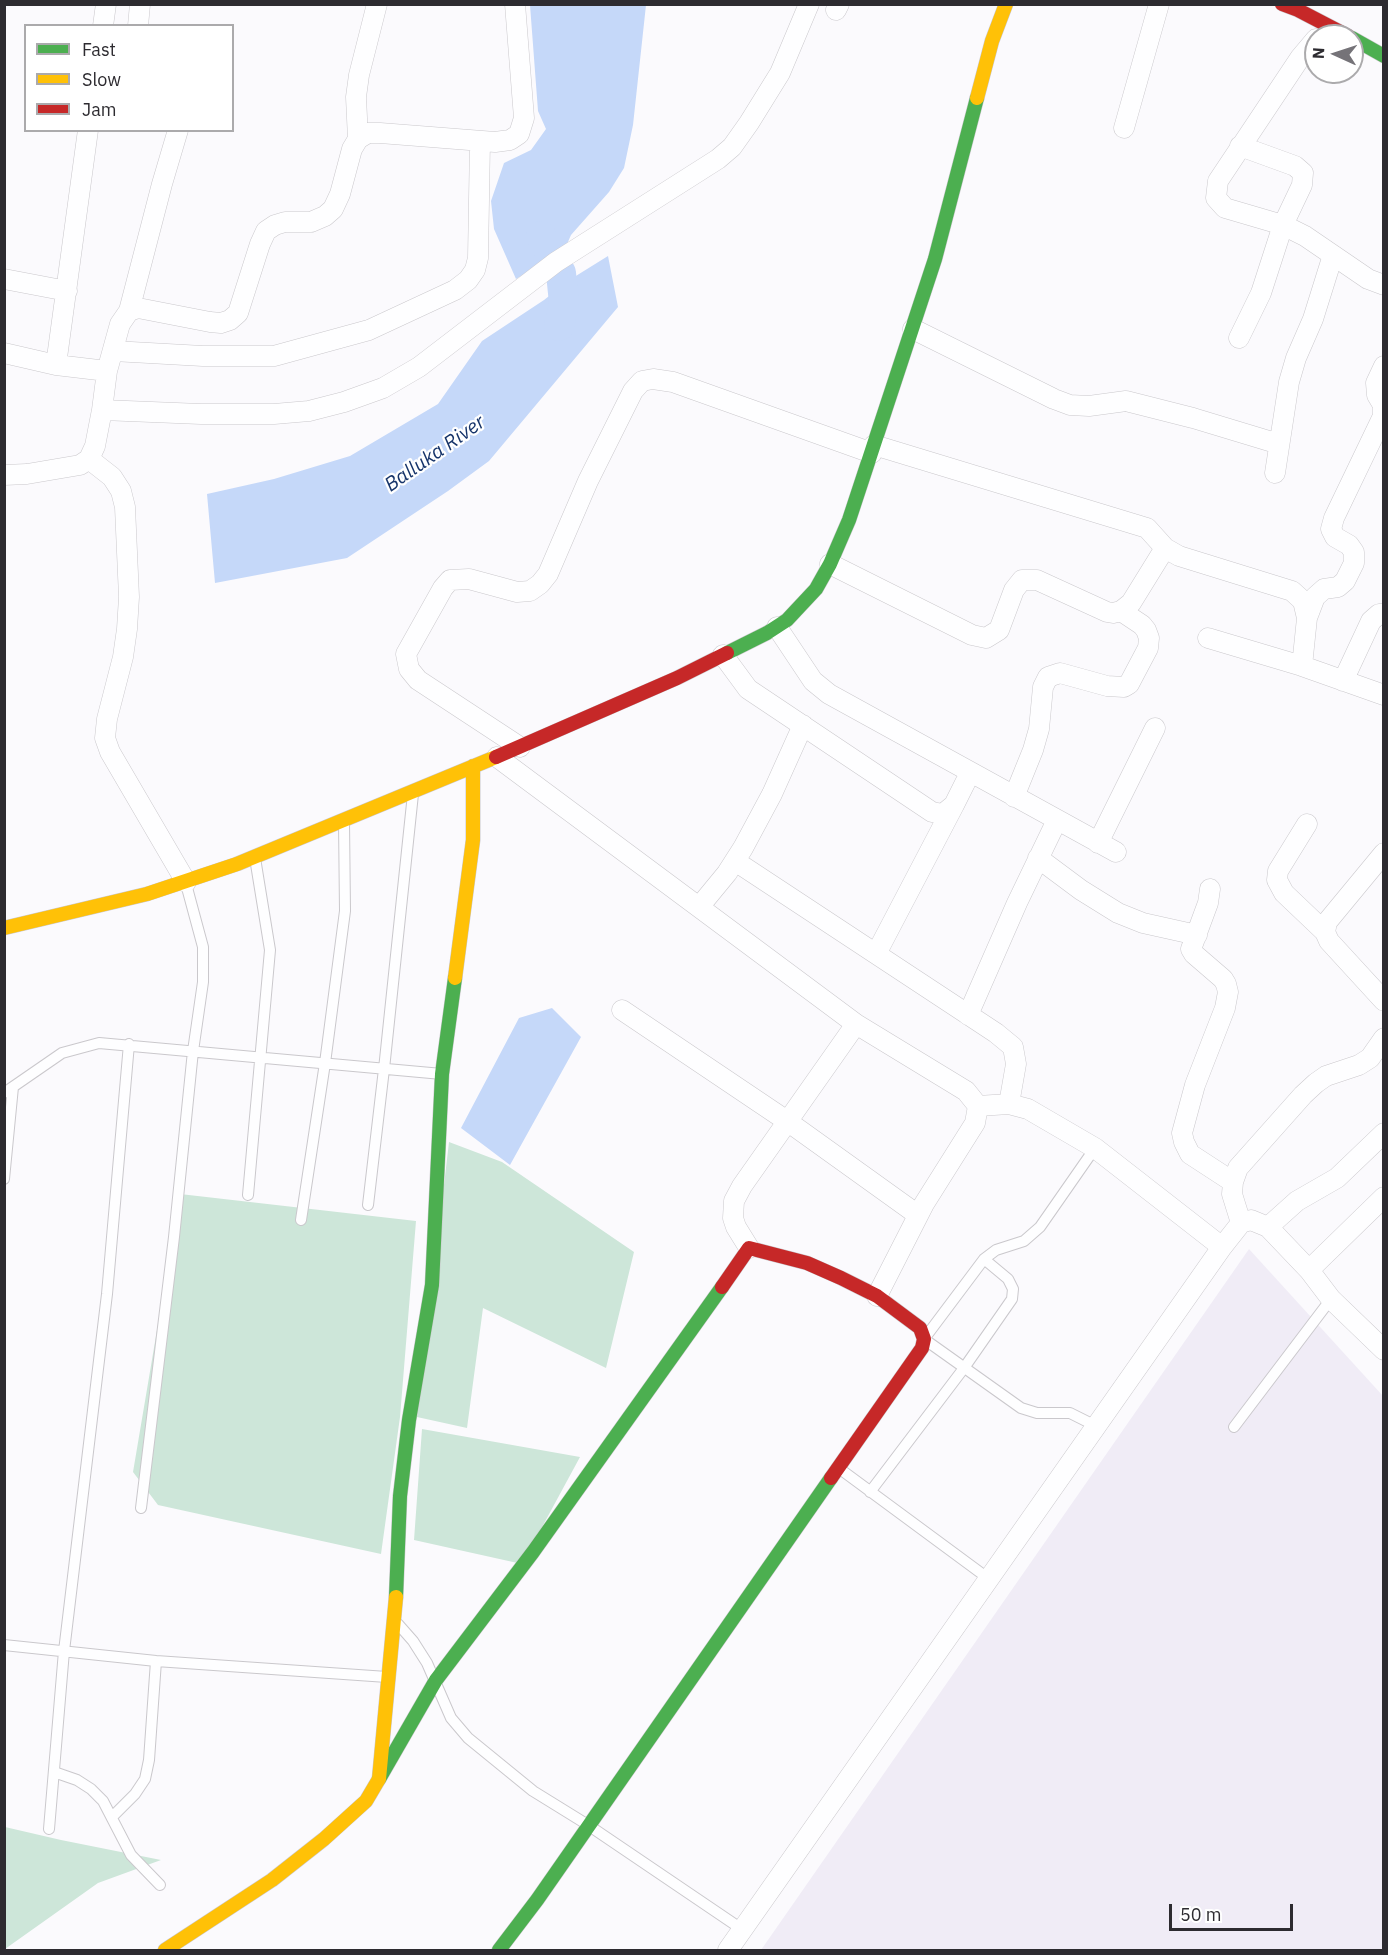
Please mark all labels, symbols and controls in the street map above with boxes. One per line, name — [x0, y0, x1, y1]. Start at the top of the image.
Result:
legend — [24, 24, 234, 132]
north arrow — [1304, 24, 1364, 84]
text: Fast — [82, 38, 116, 61]
text: N — [1308, 47, 1328, 59]
text: Slow — [82, 68, 121, 91]
text: Jam — [82, 98, 117, 121]
water label: Balluka River — [380, 411, 490, 497]
scale bar — [1172, 1892, 1296, 1930]
text: 50 m — [1180, 1903, 1222, 1926]

